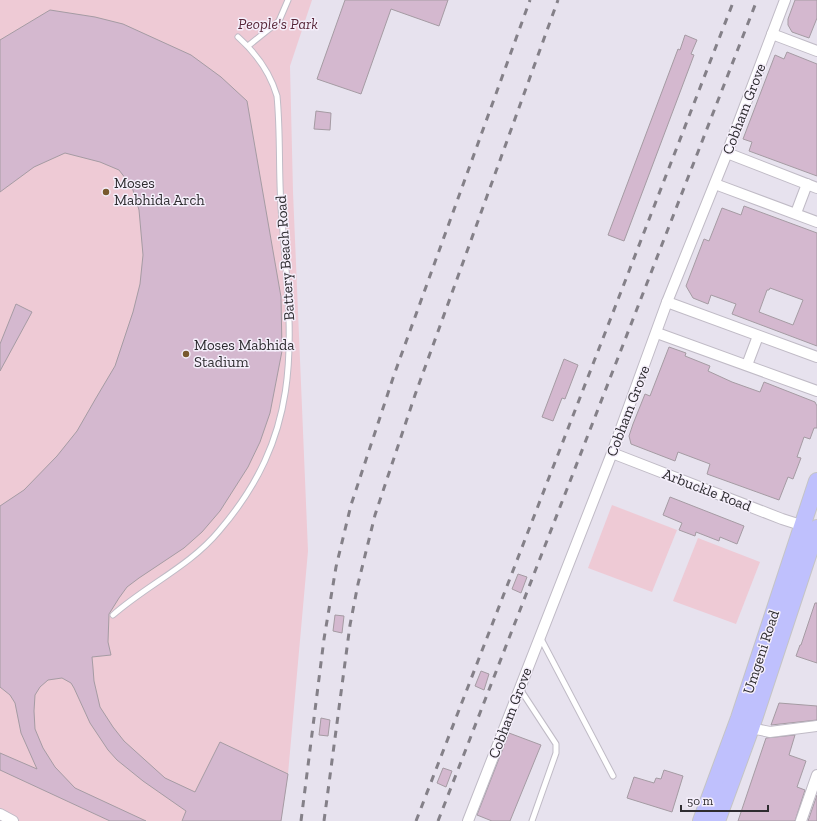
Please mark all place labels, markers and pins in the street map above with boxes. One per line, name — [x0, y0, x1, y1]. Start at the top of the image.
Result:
place label: Moses Mabhida Arch — [114, 174, 205, 209]
marker: Moses Mabhida Arch — [101, 187, 111, 197]
place label: Moses Mabhida Stadium — [194, 336, 295, 371]
marker: Moses Mabhida Stadium — [181, 349, 191, 359]

